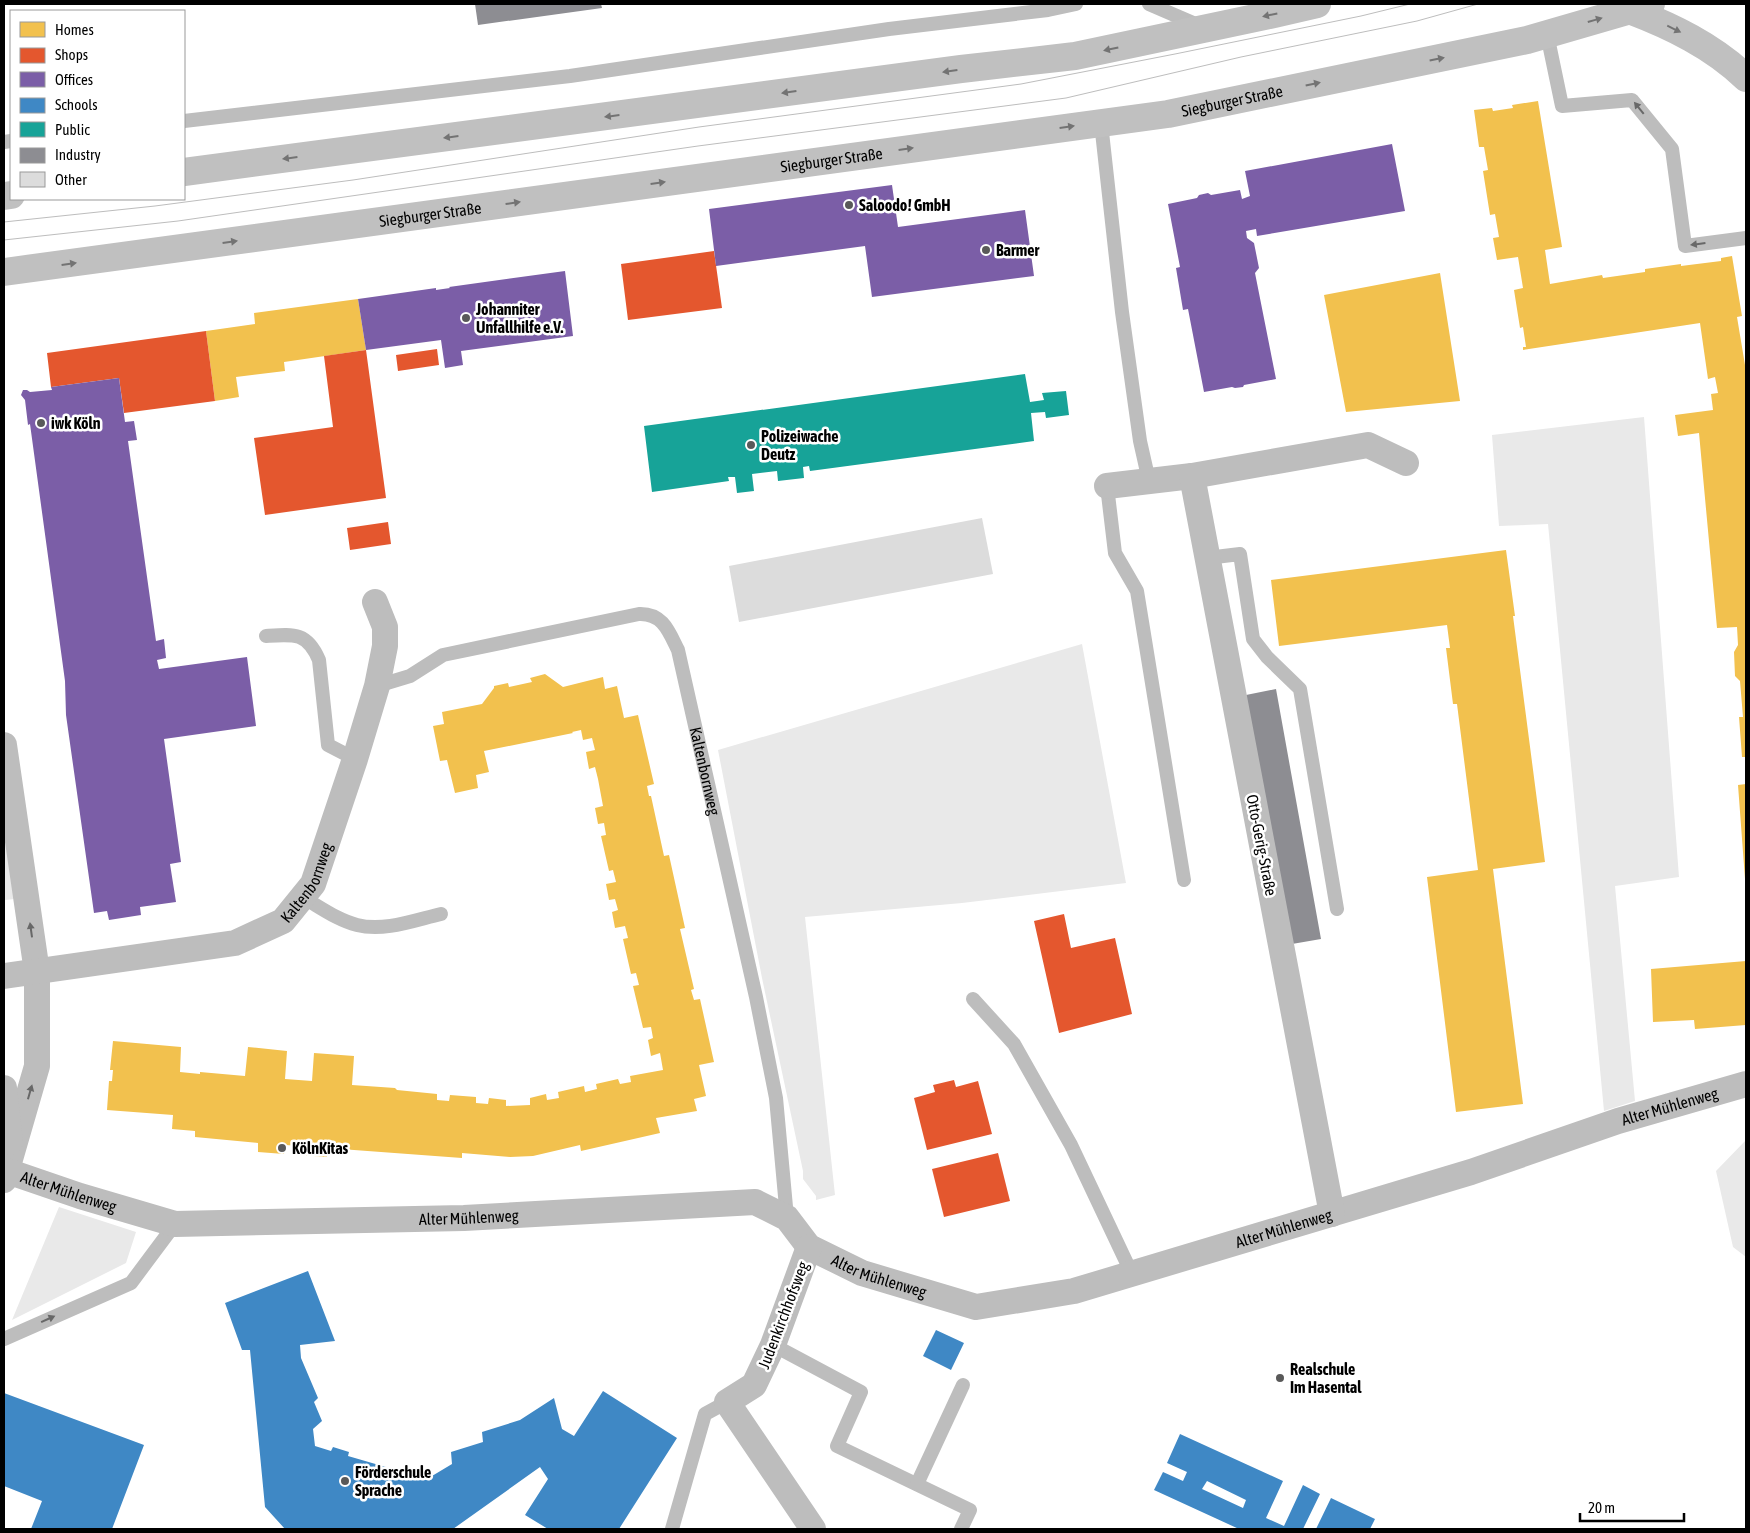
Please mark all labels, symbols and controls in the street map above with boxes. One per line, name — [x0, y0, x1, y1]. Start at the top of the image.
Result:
legend — [10, 10, 185, 200]
one-way arrow — [1263, 11, 1278, 19]
one-way arrow — [1588, 16, 1603, 24]
text: Homes — [55, 21, 94, 38]
one-way arrow — [1666, 25, 1681, 33]
one-way arrow — [1103, 45, 1119, 53]
text: Shops — [55, 46, 88, 63]
one-way arrow — [1430, 54, 1446, 62]
one-way arrow — [942, 67, 958, 75]
text: Offices — [55, 71, 93, 88]
one-way arrow — [1306, 80, 1321, 88]
street label: Siegburger Straße — [1180, 82, 1284, 120]
one-way arrow — [781, 89, 797, 97]
text: Schools — [55, 96, 98, 113]
one-way arrow — [1633, 102, 1644, 115]
one-way arrow — [604, 112, 620, 120]
text: Public — [55, 121, 90, 138]
one-way arrow — [1059, 123, 1075, 131]
one-way arrow — [443, 133, 459, 141]
street label: Siegburger Straße — [779, 144, 884, 176]
one-way arrow — [898, 145, 914, 153]
text: Industry — [55, 146, 101, 163]
one-way arrow — [281, 155, 297, 163]
text: Other — [55, 171, 87, 188]
one-way arrow — [651, 179, 667, 187]
place label: Saloodo! GmbH — [859, 196, 951, 214]
street label: Siegburger Straße — [378, 198, 482, 230]
one-way arrow — [505, 199, 521, 207]
marker: Saloodo! GmbH — [843, 199, 855, 211]
one-way arrow — [223, 237, 239, 245]
one-way arrow — [1690, 240, 1706, 248]
place label: Barmer — [996, 241, 1040, 259]
marker: Barmer — [980, 244, 992, 256]
one-way arrow — [62, 259, 78, 267]
place label: Johanniter Unfallhilfe e.V. — [475, 300, 563, 336]
marker: Johanniter Unfallhilfe e.V. — [460, 312, 472, 324]
place label: iwk Köln — [51, 414, 101, 432]
marker: iwk Köln — [35, 417, 47, 429]
place label: Polizeiwache Deutz — [761, 427, 838, 463]
marker: Polizeiwache Deutz — [745, 439, 757, 451]
street label: Kaltenbornweg — [687, 725, 724, 817]
street label: Otto-Gerig-Straße — [1242, 793, 1281, 897]
street label: Kaltenbornweg — [277, 840, 336, 926]
one-way arrow — [26, 922, 34, 938]
one-way arrow — [26, 1084, 34, 1099]
street label: Alter Mühlenweg — [1619, 1084, 1720, 1129]
place label: KölnKitas — [292, 1139, 349, 1157]
marker: KölnKitas — [276, 1142, 288, 1154]
street label: Alter Mühlenweg — [18, 1167, 119, 1216]
street label: Alter Mühlenweg — [1233, 1205, 1334, 1251]
street label: Alter Mühlenweg — [419, 1206, 519, 1228]
street label: Alter Mühlenweg — [829, 1250, 929, 1302]
street label: Judenkirchhofsweg — [754, 1259, 813, 1371]
one-way arrow — [41, 1315, 55, 1323]
place label: Realschule Im Hasental — [1290, 1360, 1362, 1396]
marker: Realschule Im Hasental — [1274, 1372, 1286, 1384]
place label: Förderschule Sprache — [355, 1463, 431, 1499]
marker: Förderschule Sprache — [339, 1475, 351, 1487]
scale bar — [1580, 1490, 1684, 1522]
text: 20 m — [1588, 1499, 1615, 1516]

